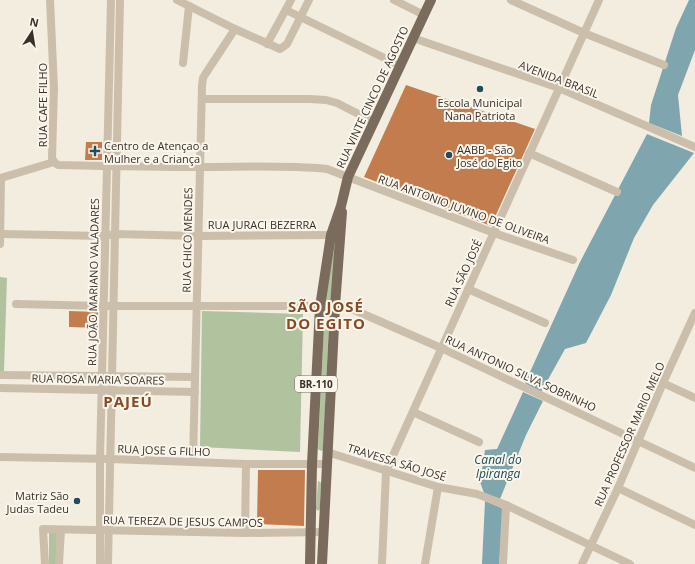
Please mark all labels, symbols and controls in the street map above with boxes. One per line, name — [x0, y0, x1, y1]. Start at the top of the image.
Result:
north arrow — [12, 12, 52, 52]
text: N — [28, 13, 40, 30]
street label: RUA VINTE CINCO DE AGOSTO — [332, 23, 412, 171]
street label: AVENIDA BRASIL — [517, 57, 601, 101]
street label: RUA CAFE FILHO — [35, 63, 50, 147]
marker: Escola Municipal Nana Patriota — [475, 84, 485, 94]
place label: Escola Municipal Nana Patriota — [438, 95, 522, 123]
place label: Centro de Atençao a Mulher e a Criança — [104, 138, 208, 166]
place label: AABB - São José do Egito — [456, 142, 523, 170]
marker: Centro de Atençao a Mulher e a Criança — [89, 145, 101, 157]
marker: AABB - São José do Egito — [444, 150, 454, 160]
street label: RUA ANTONIO JUVINO DE OLIVEIRA — [376, 171, 552, 247]
street label: RUA CHICO MENDES — [179, 187, 195, 293]
street label: RUA JOÃO MARIANO VALADARES — [84, 198, 102, 366]
street label: RUA JURACI BEZERRA — [208, 217, 316, 232]
street label: RUA SÃO JOSÉ — [441, 237, 485, 309]
district label: SÃO JOSÉ DO EGITO — [286, 296, 366, 333]
street label: RUA ANTONIO SILVA SOBRINHO — [443, 331, 599, 415]
street label: RUA PROFESSOR MARIO MELO — [590, 359, 668, 509]
street label: RUA ROSA MARIA SOARES — [31, 370, 165, 388]
road number: BR-110 — [295, 376, 337, 392]
district label: PAJEÚ — [103, 391, 153, 411]
street label: TRAVESSA SÃO JOSÉ — [346, 440, 448, 484]
street label: RUA JOSE G FILHO — [117, 441, 211, 459]
water label: Canal do Ipiranga — [474, 451, 522, 482]
place label: Matriz São Judas Tadeu — [6, 488, 69, 516]
marker: Matriz São Judas Tadeu — [72, 496, 82, 506]
street label: RUA TEREZA DE JESUS CAMPOS — [103, 512, 263, 530]

